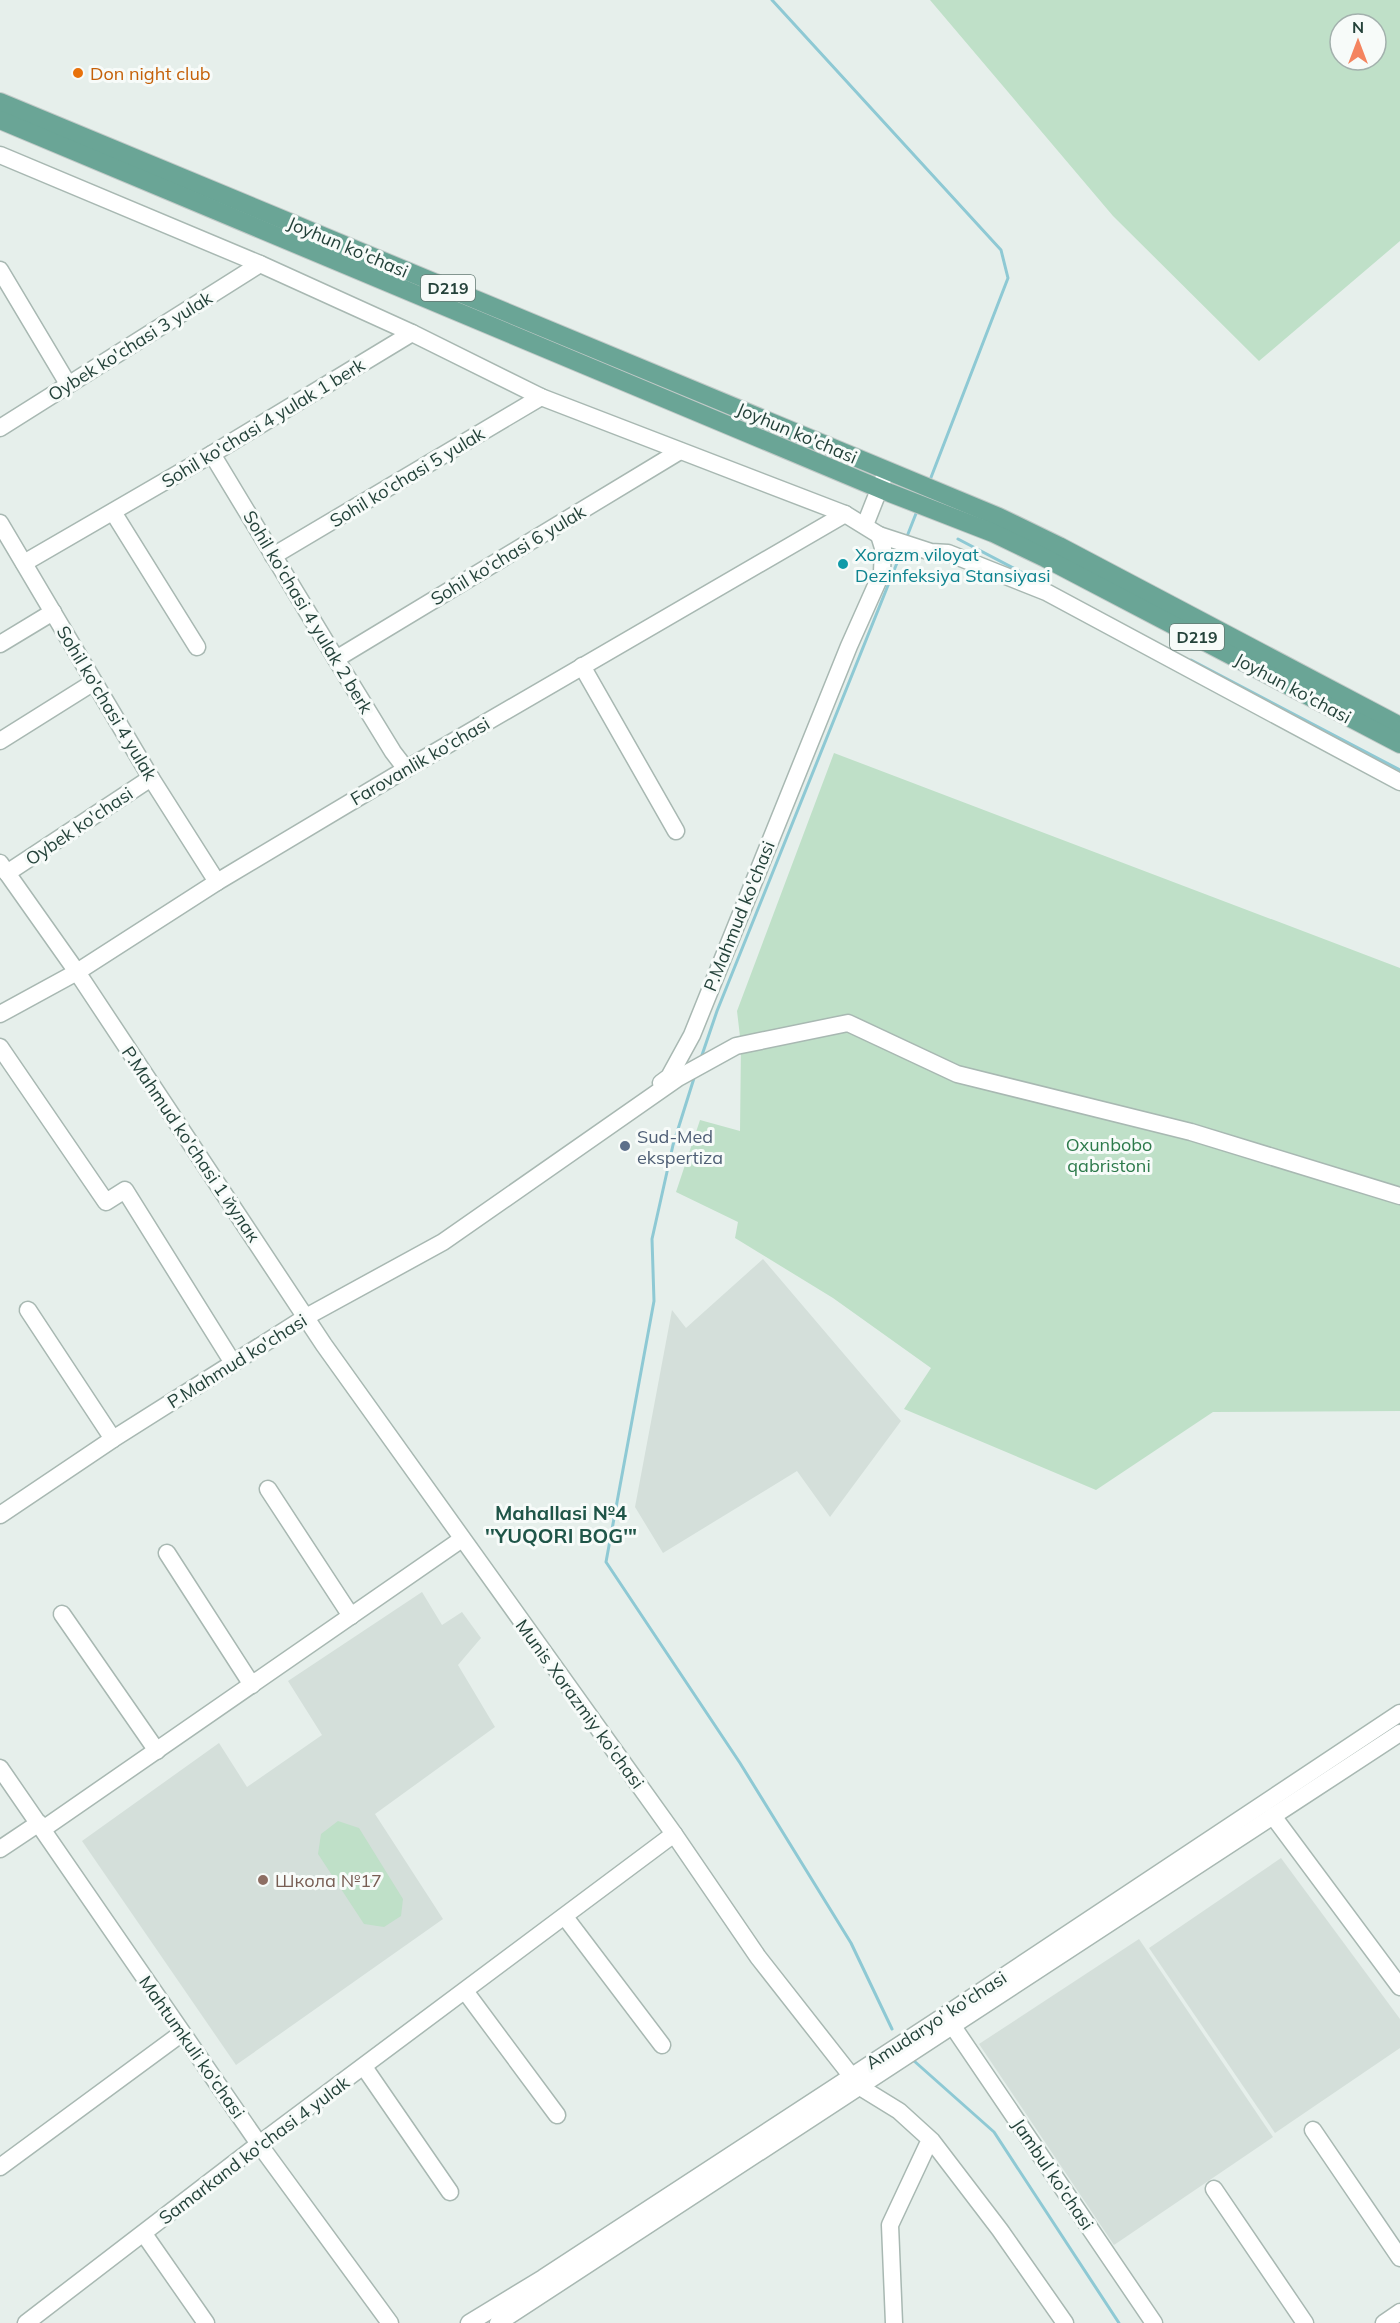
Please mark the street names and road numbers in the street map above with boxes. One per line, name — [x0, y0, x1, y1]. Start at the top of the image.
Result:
street label: Joyhun ko'chasi — [284, 211, 412, 283]
road number: D219 — [421, 275, 475, 301]
street label: Oybek ko'chasi 3 yulak — [44, 286, 217, 406]
street label: Sohil ko'chasi 4 yulak 1 berk — [157, 353, 369, 493]
street label: Joyhun ko'chasi — [733, 397, 861, 469]
street label: Sohil ko'chasi 5 yulak — [325, 421, 489, 532]
street label: Sohil ko'chasi 6 yulak — [426, 499, 590, 610]
street label: Sohil ko'chasi 4 yulak 2 berk — [238, 506, 378, 718]
street label: Sohil ko'chasi 4 yulak — [52, 621, 163, 785]
road number: D219 — [1170, 624, 1224, 650]
street label: Joyhun ko'chasi — [1231, 648, 1355, 728]
street label: Farovanlik ko'chasi — [346, 712, 494, 810]
street label: Oybek ko'chasi — [21, 782, 137, 870]
street label: P.Mahmud ko'chasi — [698, 837, 780, 995]
street label: P.Mahmud ko'chasi 1 йулак — [117, 1042, 265, 1247]
street label: P.Mahmud ko'chasi — [163, 1309, 311, 1413]
street label: Munis Xorazmiy ko'chasi — [511, 1615, 649, 1793]
street label: Amudaryo' ko'chasi — [861, 1966, 1011, 2074]
street label: Mahtumkuli ko'chasi — [134, 1971, 250, 2123]
street label: Samarkand ko'chasi 4 yulak — [154, 2070, 354, 2229]
street label: Jambul ko'chasi — [1007, 2114, 1099, 2234]

